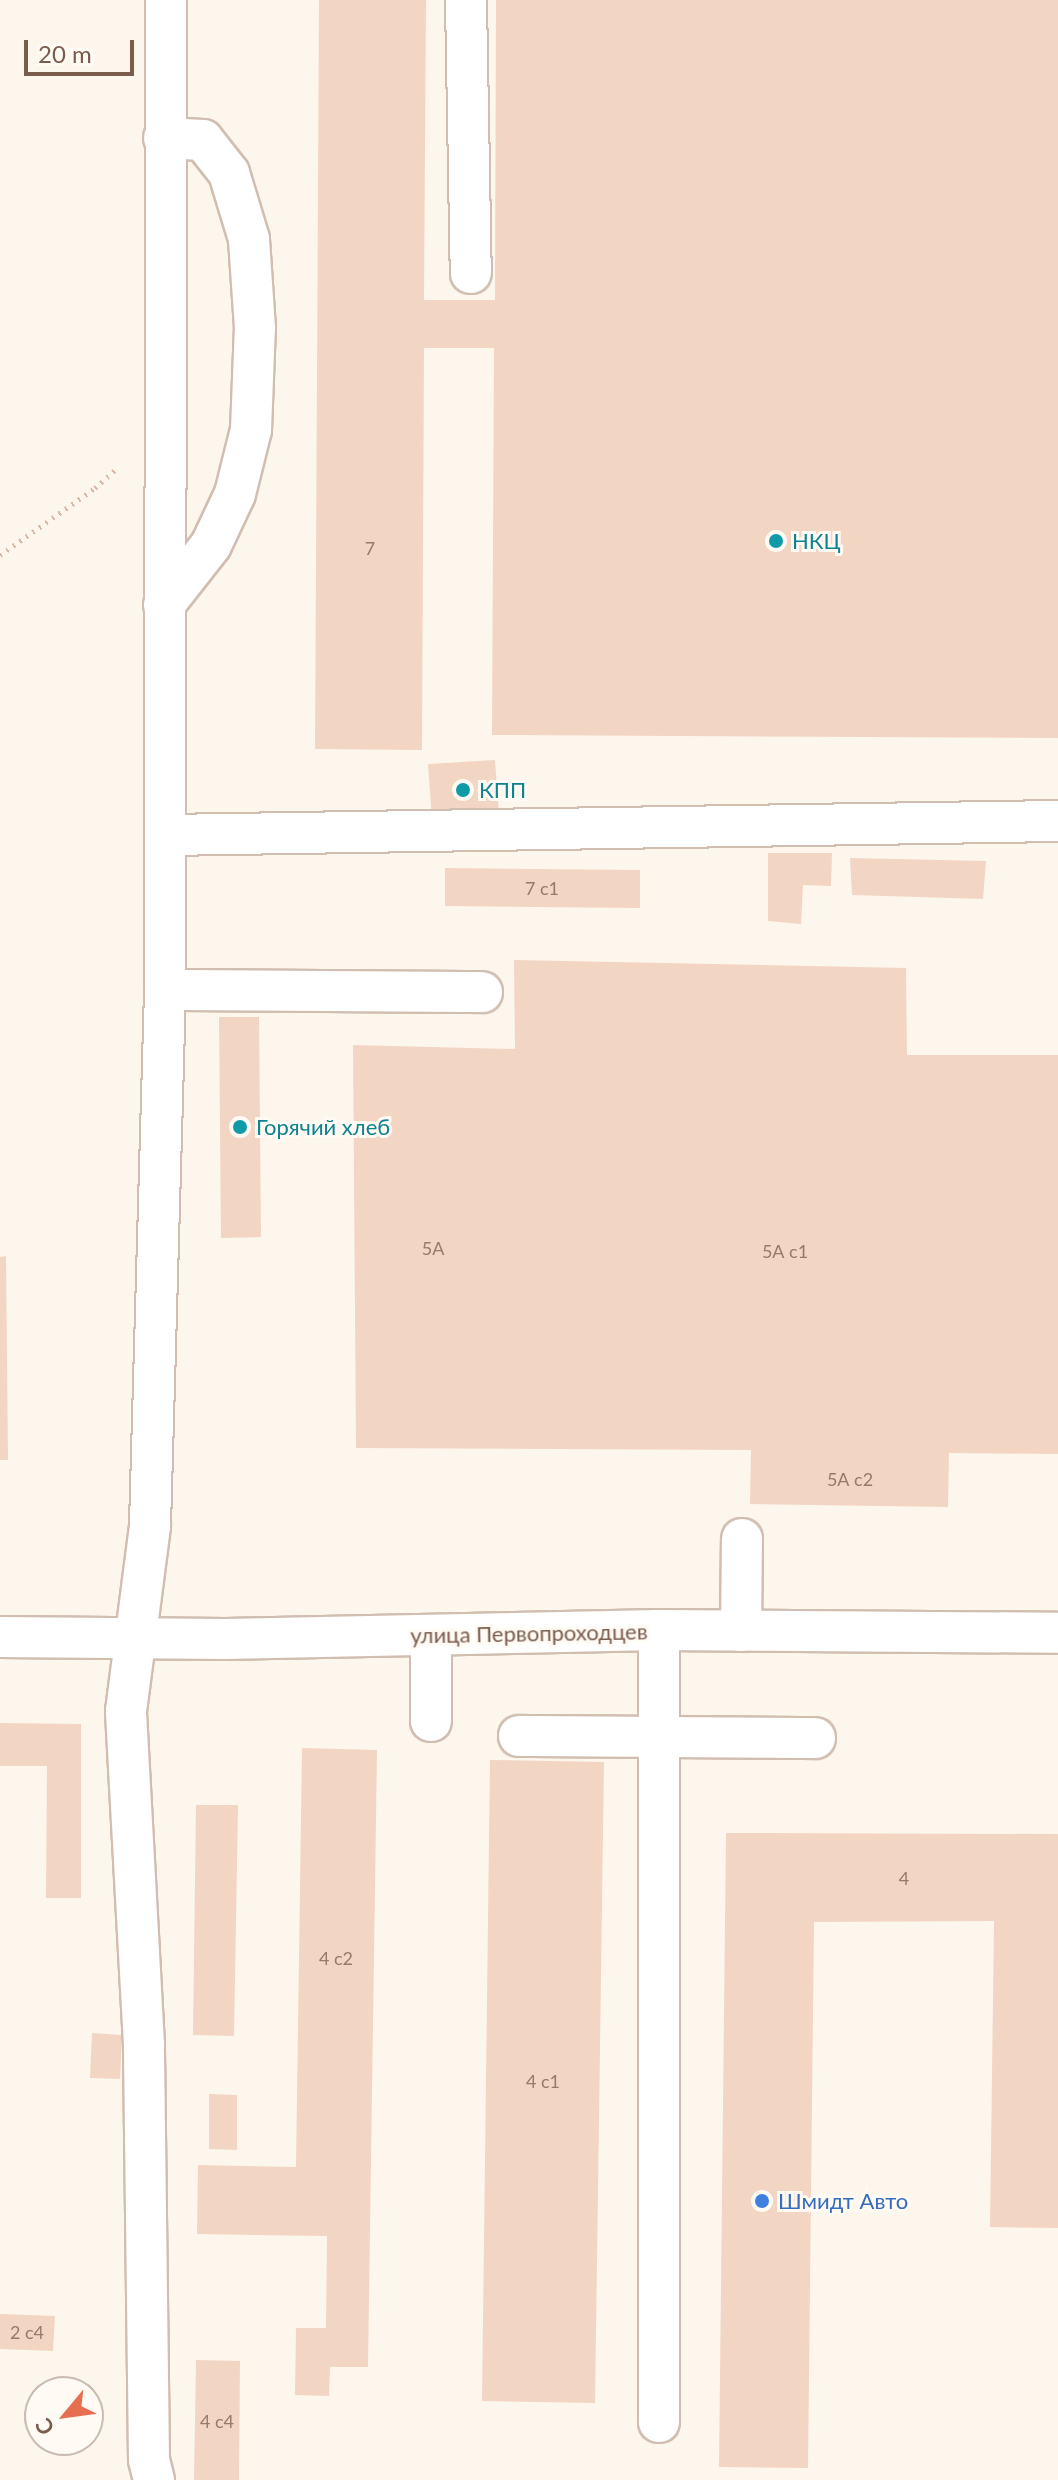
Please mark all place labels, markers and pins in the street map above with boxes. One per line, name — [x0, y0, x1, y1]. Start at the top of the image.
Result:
place label: НКЦ — [792, 528, 841, 554]
marker: НКЦ — [767, 532, 785, 550]
place label: КПП — [479, 777, 526, 803]
marker: КПП — [454, 781, 472, 799]
place label: Горячий хлеб — [256, 1114, 390, 1140]
marker: Горячий хлеб — [231, 1118, 249, 1136]
place label: Шмидт Авто — [778, 2188, 908, 2214]
marker: Шмидт Авто — [753, 2192, 771, 2210]

